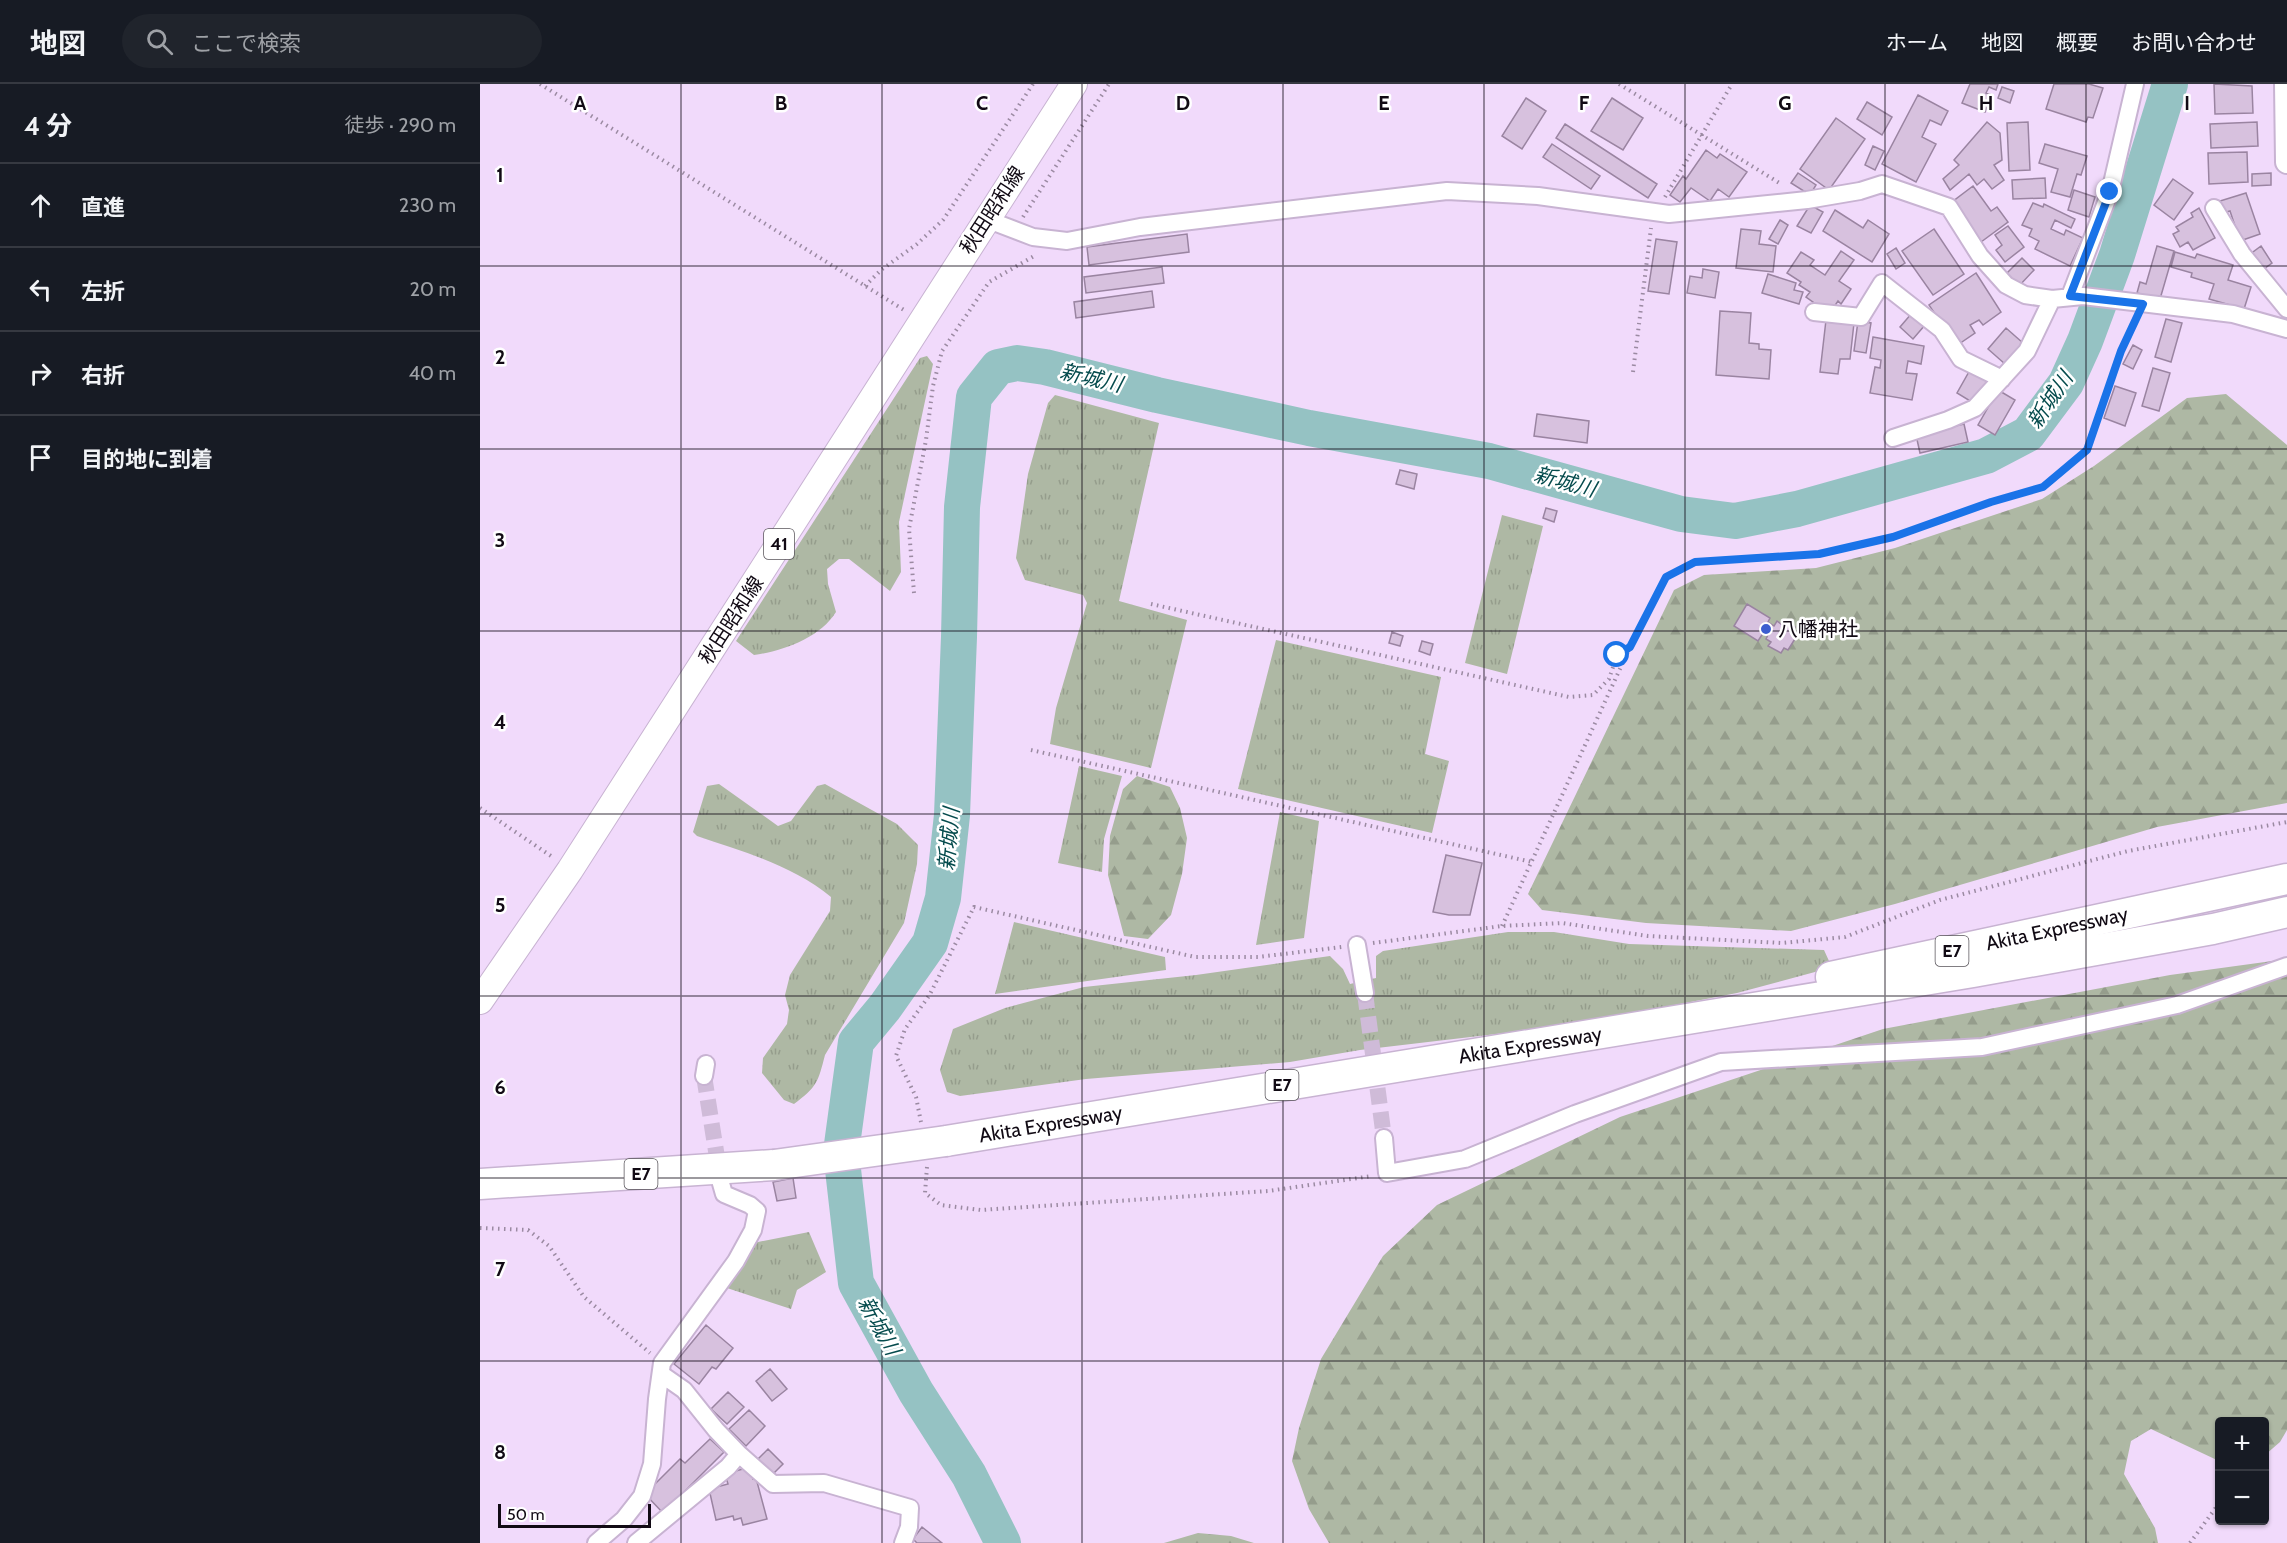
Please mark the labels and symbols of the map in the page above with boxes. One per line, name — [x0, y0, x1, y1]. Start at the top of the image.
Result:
text: A — [574, 91, 587, 115]
text: B — [775, 91, 787, 115]
text: C — [976, 91, 988, 115]
text: D — [1176, 91, 1190, 115]
text: E — [1378, 91, 1390, 115]
text: F — [1579, 91, 1590, 115]
text: G — [1778, 91, 1792, 115]
text: H — [1979, 91, 1993, 115]
text: I — [2184, 91, 2190, 115]
street label: 秋田昭和線 — [955, 162, 1029, 258]
text: 1 — [496, 163, 504, 187]
route end — [2096, 178, 2122, 204]
text: 2 — [495, 345, 505, 369]
water label: 新城川 — [1058, 358, 1127, 397]
water label: 新城川 — [2022, 365, 2079, 433]
water label: 新城川 — [1531, 461, 1601, 502]
text: 3 — [495, 528, 505, 552]
road number: 41 — [764, 529, 794, 559]
street label: 秋田昭和線 — [694, 572, 768, 668]
place label: 八幡神社 — [1778, 617, 1858, 641]
marker: 八幡神社 — [1759, 622, 1773, 636]
route start — [1603, 641, 1629, 667]
text: 4 — [494, 710, 506, 734]
water label: 新城川 — [933, 804, 964, 871]
text: 5 — [495, 893, 505, 917]
street label: Akita Expressway — [1984, 902, 2130, 955]
road number: E7 — [1936, 936, 1968, 966]
street label: Akita Expressway — [1457, 1021, 1603, 1068]
road number: E7 — [1266, 1070, 1298, 1100]
text: 6 — [494, 1075, 506, 1099]
street label: Akita Expressway — [977, 1100, 1124, 1147]
road number: E7 — [624, 1159, 658, 1189]
text: 7 — [495, 1257, 506, 1281]
water label: 新城川 — [853, 1292, 907, 1361]
text: 8 — [494, 1440, 506, 1464]
scale bar — [498, 1501, 651, 1528]

